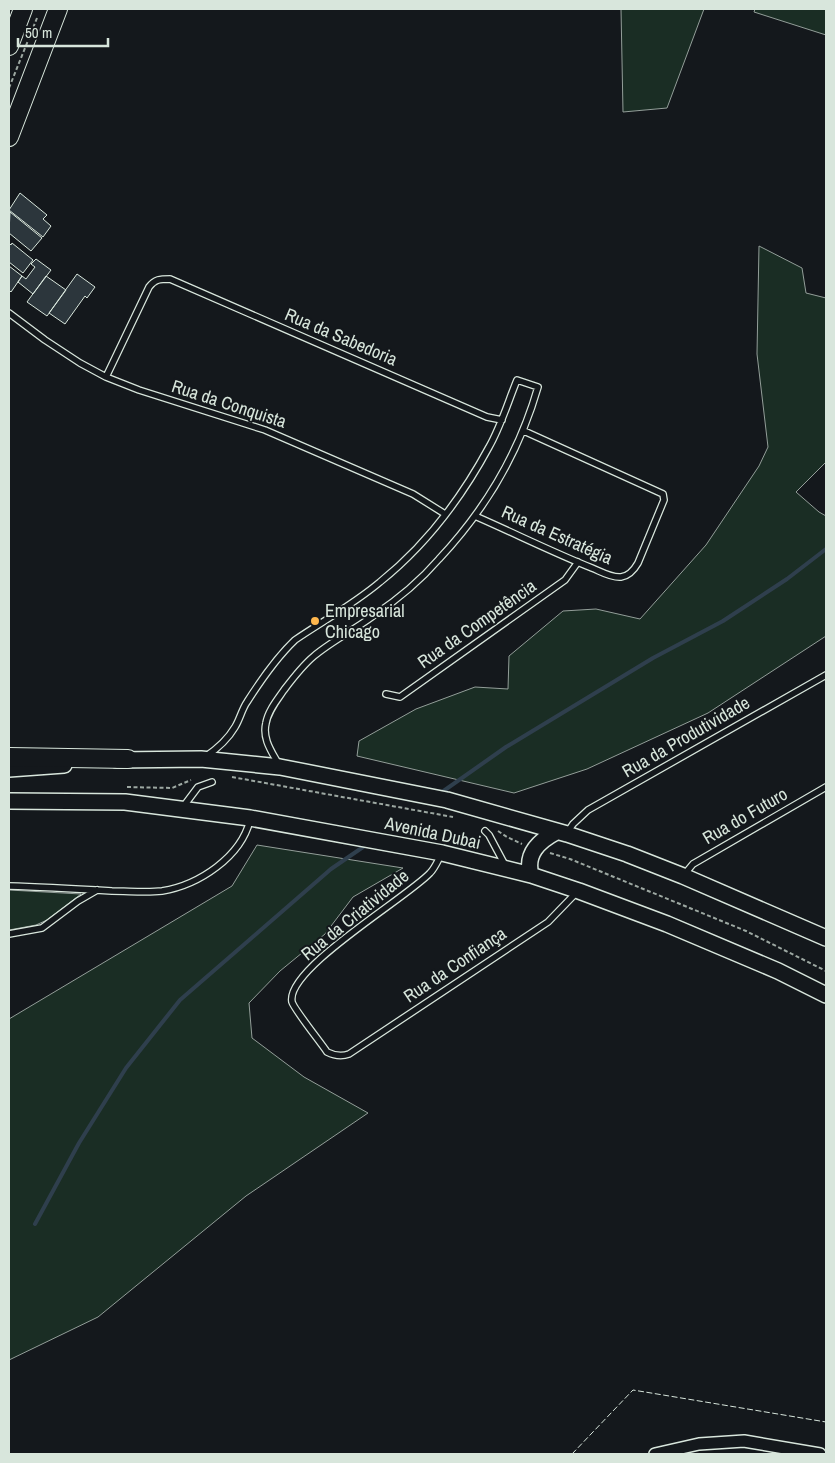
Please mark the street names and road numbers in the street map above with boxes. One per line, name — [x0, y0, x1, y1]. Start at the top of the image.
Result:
street label: Rua da Sabedoria — [281, 302, 401, 371]
street label: Rua da Conquista — [169, 373, 290, 434]
street label: Rua da Estratégia — [498, 499, 617, 570]
street label: Rua da Competência — [412, 573, 541, 674]
street label: Rua da Produtividade — [617, 690, 754, 783]
street label: Rua do Futuro — [698, 781, 792, 850]
street label: Avenida Dubai — [382, 810, 483, 855]
street label: Rua da Criatividade — [295, 863, 414, 966]
street label: Rua da Confiança — [398, 921, 511, 1008]

